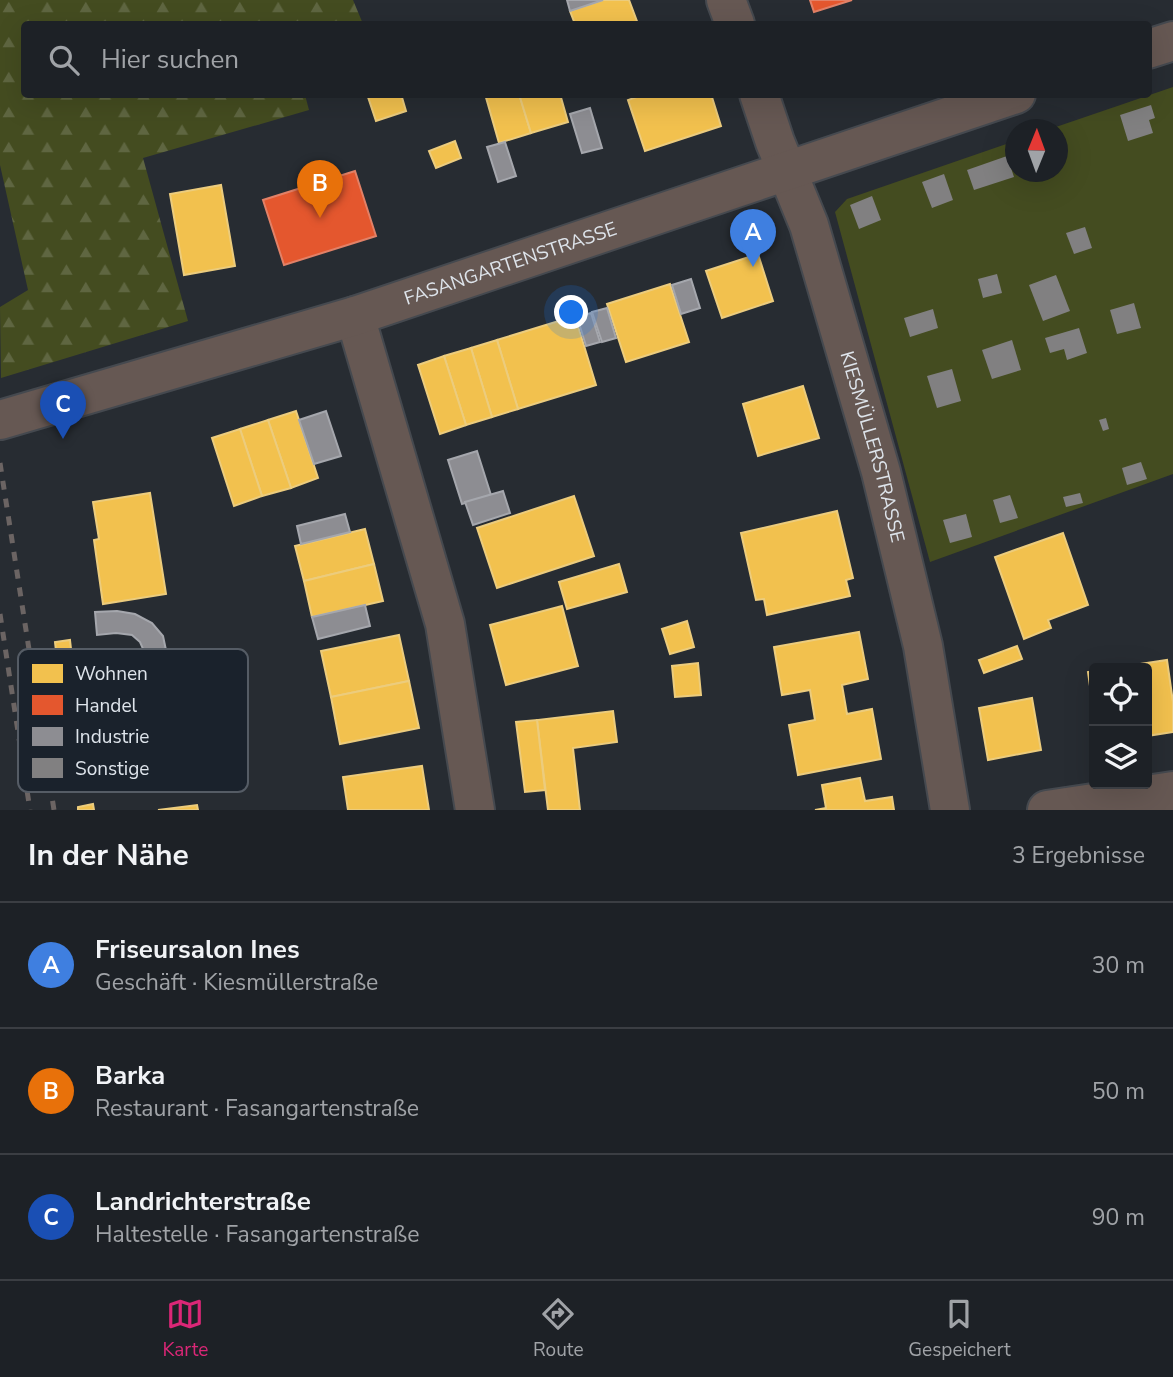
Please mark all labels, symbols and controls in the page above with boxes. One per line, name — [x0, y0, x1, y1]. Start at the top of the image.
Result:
search box — [21, 21, 1152, 98]
icon: search — [45, 41, 83, 79]
text: Hier suchen — [101, 42, 239, 77]
north arrow — [1005, 119, 1068, 182]
pin: B — [297, 160, 343, 218]
pin: A — [730, 209, 776, 267]
street label: FASANGARTENSTRASSE — [401, 216, 620, 312]
your location — [554, 295, 588, 329]
street label: KIESMÜLLERSTRASSE — [833, 348, 911, 545]
pin: C — [40, 381, 86, 439]
legend — [18, 649, 248, 792]
text: Wohnen — [75, 661, 148, 687]
map controls — [1089, 663, 1152, 789]
button: locate — [1089, 663, 1152, 726]
text: Handel — [75, 693, 138, 719]
text: Industrie — [75, 724, 149, 750]
button: layers — [1089, 726, 1152, 789]
text: Sonstige — [75, 756, 149, 782]
text: In der Nähe — [28, 835, 189, 876]
text: 3 Ergebnisse — [1012, 840, 1145, 871]
text: Friseursalon Ines — [95, 932, 300, 967]
text: A — [42, 950, 60, 981]
text: 30 m — [1092, 950, 1145, 981]
text: Geschäft · Kiesmüllerstraße — [95, 967, 378, 998]
text: Barka — [95, 1058, 165, 1093]
text: B — [43, 1076, 59, 1107]
text: 50 m — [1092, 1076, 1145, 1107]
text: Restaurant · Fasangartenstraße — [95, 1093, 419, 1124]
text: Landrichterstraße — [95, 1184, 311, 1219]
text: C — [43, 1202, 59, 1233]
text: 90 m — [1092, 1202, 1145, 1233]
text: Haltestelle · Fasangartenstraße — [95, 1219, 419, 1250]
tab: Karte — [162, 1295, 208, 1363]
tab: Route — [533, 1295, 584, 1363]
tab: Gespeichert — [908, 1295, 1011, 1363]

